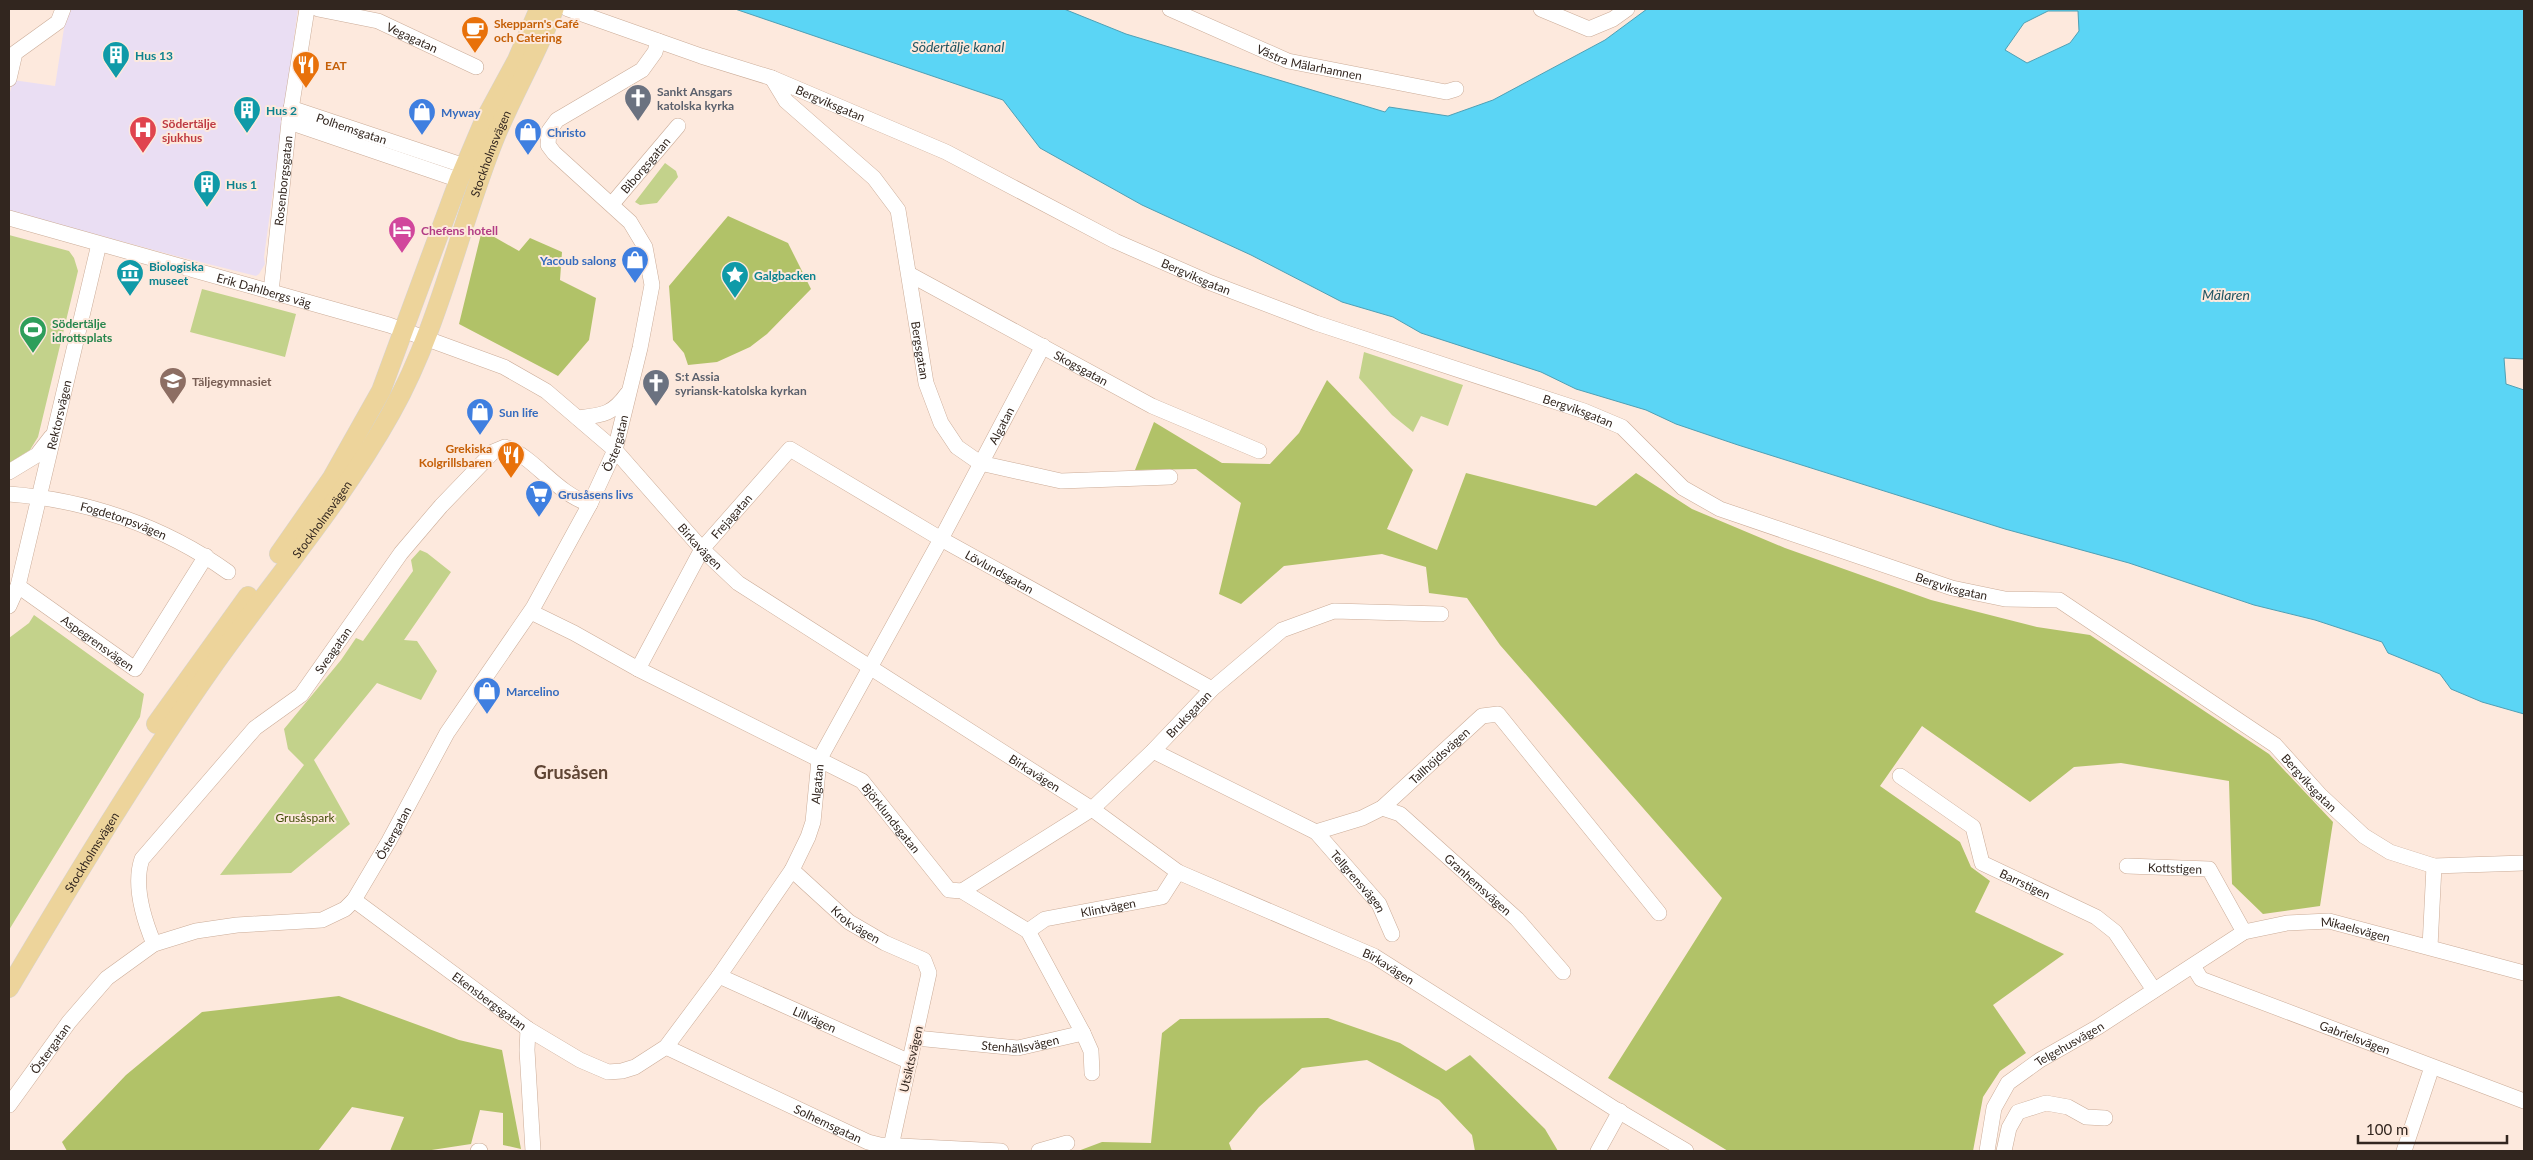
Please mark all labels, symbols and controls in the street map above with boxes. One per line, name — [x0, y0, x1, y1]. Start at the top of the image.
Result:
cafe icon: Skepparn's Café och Catering — [460, 15, 490, 54]
place label: Skepparn's Café och Catering — [494, 16, 579, 45]
street label: Vegagatan — [384, 19, 440, 56]
water label: Södertälje kanal — [912, 38, 1004, 55]
building icon: Hus 13 — [101, 40, 131, 79]
street label: Västra Mälarhamnen — [1255, 41, 1363, 83]
place label: Hus 13 — [135, 48, 173, 63]
restaurant icon: EAT — [291, 50, 321, 89]
place label: EAT — [325, 58, 347, 73]
street label: Bergviksgatan — [794, 82, 868, 124]
church icon: Sankt Ansgars katolska kyrka — [623, 83, 653, 122]
place label: Sankt Ansgars katolska kyrka — [657, 84, 734, 113]
building icon: Hus 2 — [232, 95, 262, 134]
shop icon: Myway — [407, 97, 437, 136]
place label: Hus 2 — [266, 103, 297, 118]
place label: Myway — [441, 105, 481, 120]
street label: Stockholmsvägen — [467, 108, 514, 199]
street label: Polhemsgatan — [314, 109, 389, 147]
hospital icon: Södertälje sjukhus — [128, 115, 158, 154]
place label: Södertälje sjukhus — [162, 116, 217, 145]
shop icon: Christo — [513, 117, 543, 156]
place label: Christo — [547, 125, 586, 140]
street label: Biborgsgatan — [617, 134, 673, 196]
street label: Rosenborgsgatan — [271, 135, 295, 226]
building icon: Hus 1 — [192, 169, 222, 208]
place label: Hus 1 — [226, 177, 257, 192]
hotel icon: Chefens hotell — [387, 215, 417, 254]
place label: Chefens hotell — [421, 223, 498, 238]
shop icon: Yacoub salong — [620, 245, 650, 284]
place label: Yacoub salong — [539, 253, 617, 268]
street label: Bergviksgatan — [1159, 255, 1233, 297]
museum icon: Biologiska museet — [115, 258, 145, 297]
place label: Biologiska museet — [149, 259, 204, 288]
place icon: Galgbacken — [720, 260, 750, 299]
place label: Galgbacken — [754, 268, 816, 283]
street label: Erik Dahlbergs väg — [215, 269, 313, 310]
water label: Mälaren — [2202, 286, 2250, 303]
sports icon: Södertälje idrottsplats — [18, 315, 48, 354]
place label: Södertälje idrottsplats — [52, 316, 112, 345]
street label: Bergsgatan — [909, 320, 933, 381]
street label: Skogsgatan — [1052, 347, 1111, 388]
school or university icon: Täljegymnasiet — [158, 366, 188, 405]
church icon: S:t Assia syriansk-katolska kyrkan — [641, 368, 671, 407]
place label: S:t Assia syriansk-katolska kyrkan — [675, 369, 807, 398]
place label: Täljegymnasiet — [192, 374, 272, 389]
street label: Rektorsvägen — [43, 378, 74, 451]
street label: Bergviksgatan — [1541, 391, 1616, 430]
shop icon: Sun life — [465, 397, 495, 436]
street label: Algatan — [985, 404, 1017, 447]
place label: Sun life — [499, 405, 539, 420]
street label: Östergatan — [599, 413, 631, 474]
restaurant icon: Grekiska Kolgrillsbaren — [496, 440, 526, 479]
place label: Grekiska Kolgrillsbaren — [419, 441, 492, 470]
street label: Stockholmsvägen — [289, 477, 354, 561]
supermarket icon: Grusåsens livs — [524, 479, 554, 518]
place label: Grusåsens livs — [558, 487, 633, 502]
street label: Frejagatan — [707, 490, 755, 541]
street label: Fogdetorpsvägen — [79, 498, 169, 542]
street label: Birkavägen — [675, 520, 726, 572]
street label: Lövlundsgatan — [963, 547, 1036, 596]
street label: Bergviksgatan — [1914, 569, 1989, 603]
street label: Aspegrensvägen — [58, 612, 137, 674]
street label: Sveagatan — [311, 624, 354, 676]
shop icon: Marcelino — [472, 676, 502, 715]
place label: Marcelino — [506, 684, 559, 699]
street label: Bruksgatan — [1162, 687, 1214, 741]
street label: Tallhöjdsvägen — [1406, 724, 1472, 787]
street label: Bergviksgatan — [2279, 750, 2340, 815]
street label: Birkavägen — [1006, 751, 1063, 795]
district label: Grusåsen — [534, 761, 608, 783]
street label: Algatan — [807, 763, 826, 805]
street label: Björklundsgatan — [859, 780, 924, 856]
street label: Östergatan — [372, 804, 414, 862]
street label: Stockholmsvägen — [61, 809, 122, 895]
park label: Grusåspark — [275, 810, 336, 825]
street label: Tellgrensvägen — [1328, 847, 1389, 914]
street label: Granhemsvägen — [1442, 850, 1515, 918]
street label: Kottstigen — [2148, 859, 2202, 876]
street label: Barrstigen — [1998, 865, 2053, 902]
street label: Klintvägen — [1079, 895, 1137, 920]
street label: Krokvägen — [828, 902, 883, 946]
street label: Mikaelsvägen — [2320, 913, 2392, 945]
street label: Birkavägen — [1360, 945, 1417, 987]
street label: Ekensbergsgatan — [450, 968, 530, 1033]
street label: Lillvägen — [791, 1003, 839, 1035]
street label: Gabrielsvägen — [2318, 1017, 2392, 1057]
street label: Telgehusvägen — [2031, 1018, 2106, 1069]
street label: Östergatan — [27, 1020, 73, 1076]
street label: Utsiktsvägen — [896, 1024, 926, 1094]
street label: Stenhällsvägen — [981, 1031, 1060, 1055]
street label: Solhemsgatan — [792, 1101, 864, 1146]
scale bar — [2358, 1112, 2507, 1144]
text: 100 m — [2366, 1120, 2408, 1138]

